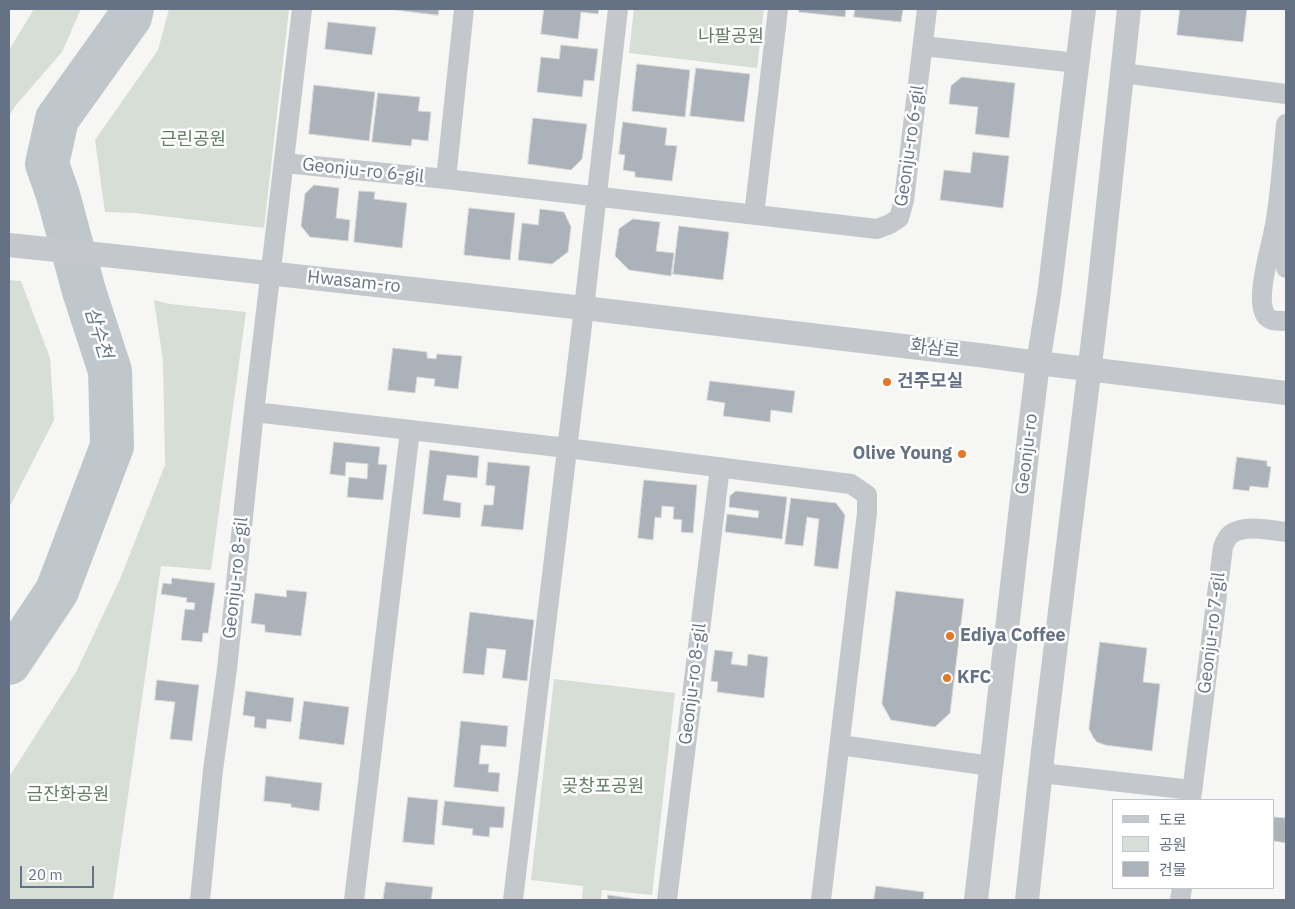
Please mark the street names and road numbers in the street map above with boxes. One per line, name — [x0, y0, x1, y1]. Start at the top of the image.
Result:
street label: Geonju-ro 6-gil — [891, 84, 929, 208]
street label: Geonju-ro 6-gil — [301, 154, 425, 188]
street label: Hwasam-ro — [306, 266, 402, 298]
street label: 화삼로 — [909, 335, 961, 363]
street label: Geonju-ro — [1011, 412, 1043, 496]
street label: Geonju-ro 8-gil — [219, 516, 253, 640]
street label: Geonju-ro 7-gil — [1194, 571, 1230, 695]
street label: Geonju-ro 8-gil — [675, 622, 711, 746]

